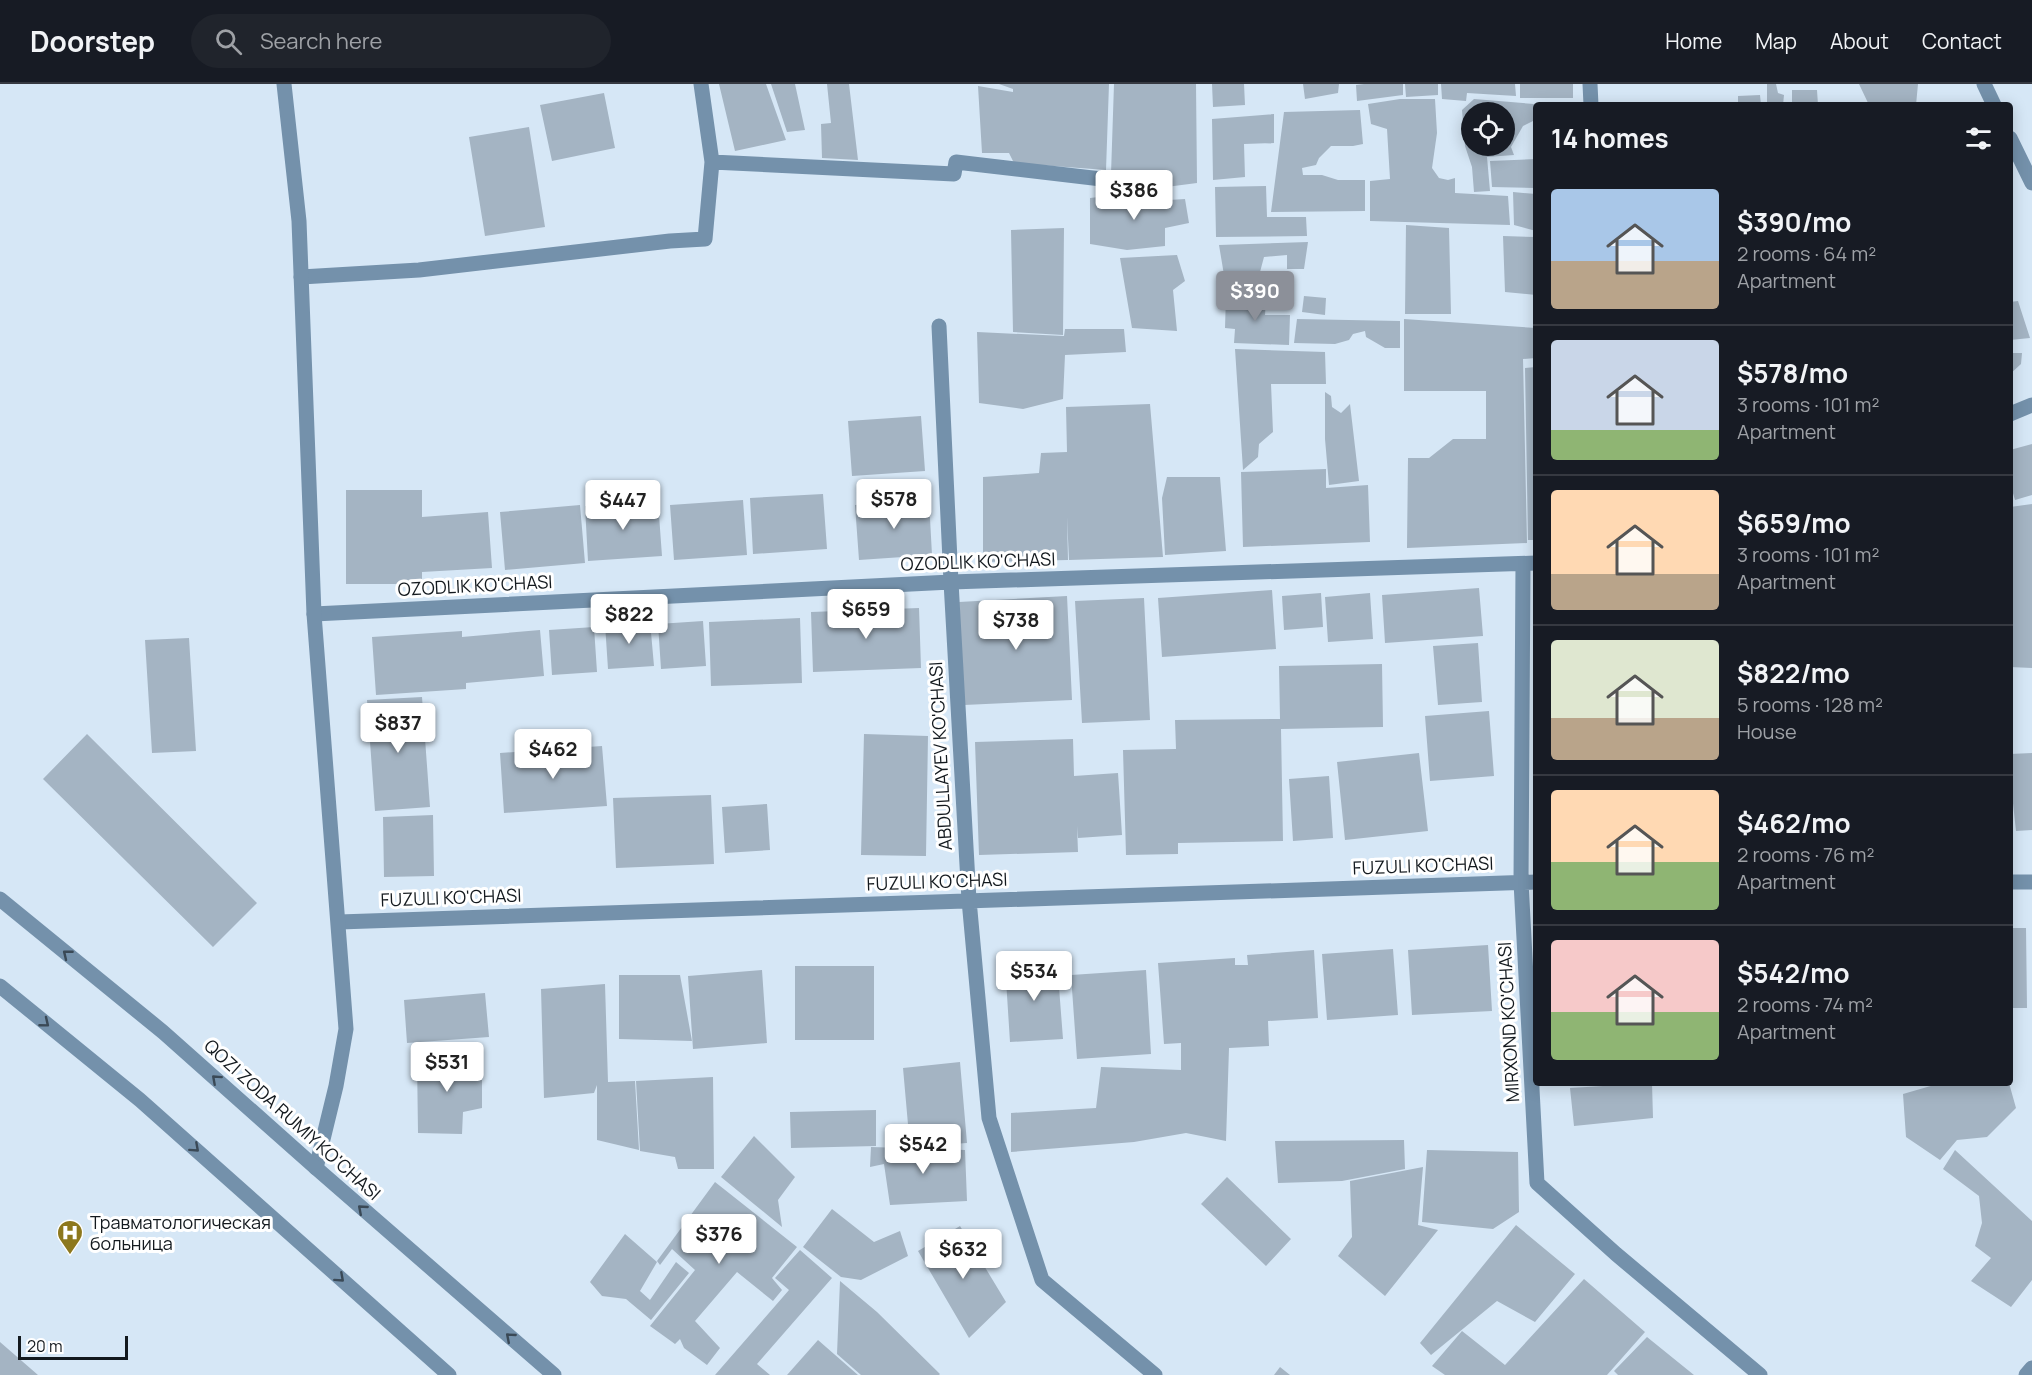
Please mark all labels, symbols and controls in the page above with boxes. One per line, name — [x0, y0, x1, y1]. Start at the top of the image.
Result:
search box — [191, 14, 611, 68]
text: Doorstep — [30, 22, 155, 60]
icon: search — [212, 25, 245, 58]
text: Search here — [260, 26, 382, 56]
text: Home — [1665, 27, 1722, 55]
text: Map — [1755, 27, 1797, 55]
text: About — [1830, 27, 1889, 55]
text: Contact — [1922, 27, 2002, 55]
map controls — [1461, 102, 1515, 156]
button: locate — [1461, 102, 1515, 156]
text: 14 homes — [1551, 120, 1669, 156]
icon: filters — [1962, 122, 1995, 155]
pin: $386 — [1098, 170, 1170, 221]
text: $386 — [1110, 176, 1158, 203]
text: $390/mo — [1737, 204, 1851, 240]
icon: home — [1599, 213, 1671, 285]
text: 2 rooms · 64 m² — [1737, 240, 1876, 267]
text: Apartment — [1737, 267, 1836, 294]
pin: $390 — [1219, 271, 1291, 322]
text: $390 — [1230, 277, 1280, 304]
text: $578/mo — [1737, 355, 1848, 391]
icon: home — [1599, 364, 1671, 436]
text: 3 rooms · 101 m² — [1737, 391, 1879, 418]
text: Apartment — [1737, 418, 1836, 445]
pin: $578 — [858, 479, 930, 530]
pin: $447 — [587, 480, 659, 531]
text: $578 — [870, 485, 918, 512]
text: $447 — [599, 486, 647, 513]
text: $659/mo — [1737, 505, 1851, 541]
icon: home — [1599, 514, 1671, 586]
text: 3 rooms · 101 m² — [1737, 541, 1879, 568]
street label: OZODLIK KO'CHASI — [900, 546, 1056, 576]
text: Apartment — [1737, 568, 1836, 595]
street label: OZODLIK KO'CHASI — [397, 569, 553, 601]
pin: $659 — [830, 589, 902, 640]
pin: $822 — [593, 594, 665, 645]
text: $659 — [841, 595, 891, 622]
text: $822 — [605, 600, 653, 627]
pin: $738 — [980, 600, 1052, 651]
text: $738 — [992, 606, 1040, 633]
text: $822/mo — [1737, 655, 1850, 691]
street label: ABDULLAYEV KO'CHASI — [923, 661, 957, 851]
icon: home — [1599, 664, 1671, 736]
text: 5 rooms · 128 m² — [1737, 691, 1883, 718]
pin: $837 — [362, 703, 434, 754]
text: $837 — [374, 709, 422, 736]
text: House — [1737, 718, 1797, 745]
pin: $462 — [517, 729, 589, 780]
text: $462 — [528, 735, 578, 762]
text: $462/mo — [1737, 805, 1851, 841]
icon: home — [1599, 814, 1671, 886]
text: 2 rooms · 76 m² — [1737, 841, 1874, 868]
street label: FUZULI KO'CHASI — [1352, 851, 1494, 879]
street label: FUZULI KO'CHASI — [866, 867, 1008, 895]
text: Apartment — [1737, 868, 1836, 895]
street label: FUZULI KO'CHASI — [380, 883, 522, 911]
street label: MIRXOND KO'CHASI — [1492, 941, 1524, 1103]
one-way arrow — [63, 950, 74, 961]
pin: $534 — [998, 951, 1070, 1002]
text: $542/mo — [1737, 955, 1850, 991]
text: $534 — [1010, 957, 1058, 984]
icon: home — [1599, 964, 1671, 1036]
text: 2 rooms · 74 m² — [1737, 991, 1873, 1018]
one-way arrow — [39, 1016, 50, 1027]
text: Apartment — [1737, 1018, 1836, 1045]
street label: QOZI ZODA RUMIY KO'CHASI — [199, 1033, 386, 1205]
pin: $531 — [411, 1042, 483, 1093]
text: $531 — [425, 1048, 469, 1075]
one-way arrow — [213, 1075, 223, 1086]
pin: $542 — [887, 1124, 959, 1175]
text: $542 — [899, 1130, 947, 1157]
one-way arrow — [188, 1141, 198, 1152]
one-way arrow — [359, 1205, 369, 1216]
place label: Травматологическая больница — [90, 1210, 271, 1255]
pin: $376 — [683, 1214, 755, 1265]
hospital icon: Травматологическая больница — [55, 1218, 85, 1256]
text: $376 — [695, 1220, 743, 1247]
pin: $632 — [927, 1229, 999, 1280]
text: $632 — [939, 1235, 987, 1262]
one-way arrow — [333, 1271, 344, 1282]
scale bar — [18, 1333, 128, 1360]
one-way arrow — [506, 1333, 517, 1344]
text: 20 m — [27, 1335, 63, 1357]

